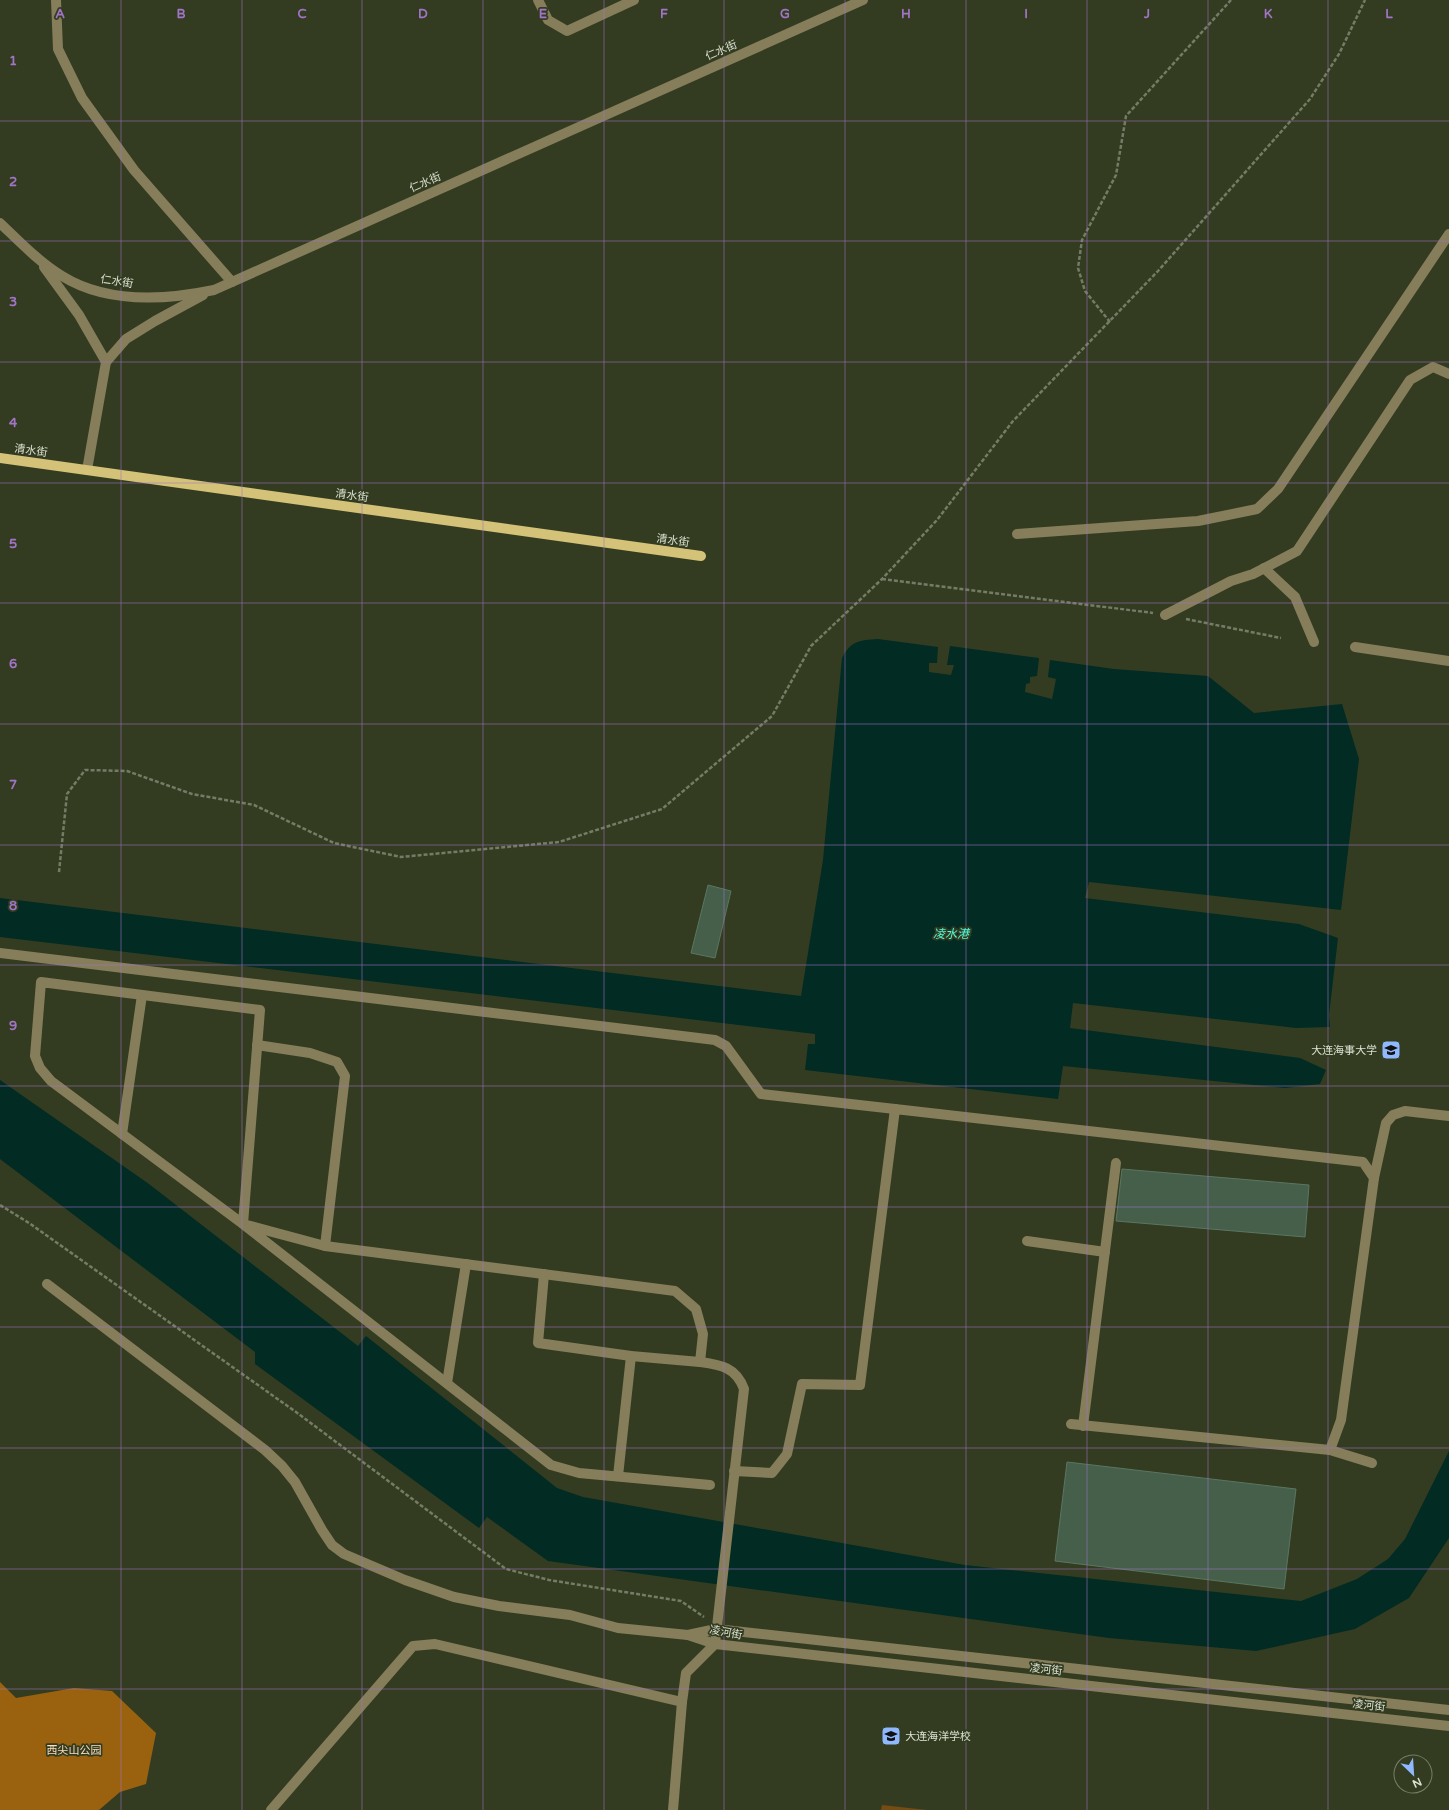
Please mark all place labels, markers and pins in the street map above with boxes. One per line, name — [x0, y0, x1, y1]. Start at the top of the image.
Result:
school or university icon: 大连海事大学 — [1380, 1039, 1402, 1061]
place label: 大连海事大学 — [1311, 1044, 1377, 1057]
school or university icon: 大连海洋学校 — [880, 1725, 902, 1747]
place label: 大连海洋学校 — [905, 1730, 971, 1743]

